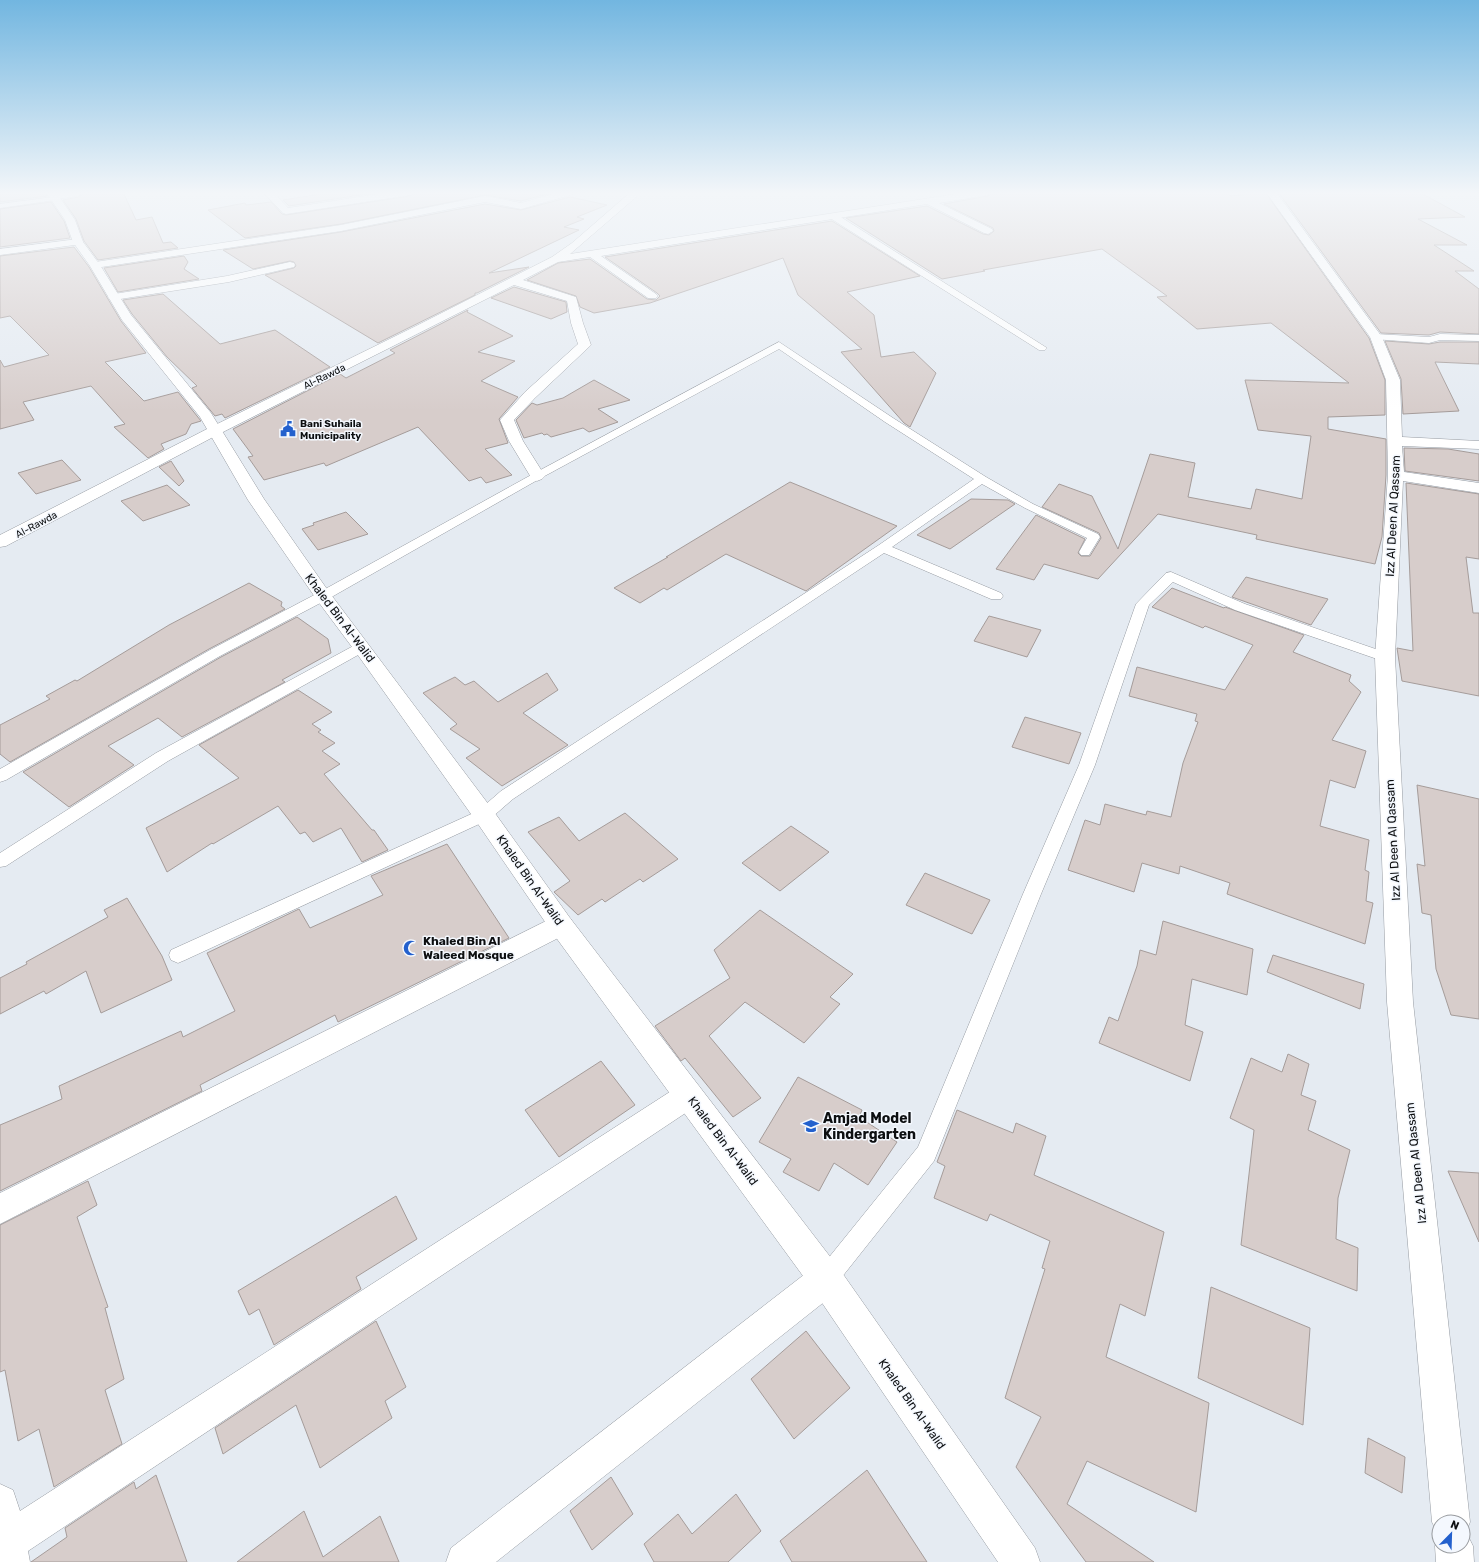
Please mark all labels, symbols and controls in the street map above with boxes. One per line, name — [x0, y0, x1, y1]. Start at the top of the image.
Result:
street label: Al-Rawda — [301, 362, 347, 392]
place label: Bani Suhaila Municipality — [300, 418, 362, 442]
public building icon: Bani Suhaila Municipality — [279, 420, 297, 438]
street label: Izz Al Deen Al Qassam — [1383, 455, 1403, 577]
street label: Al-Rawda — [14, 509, 59, 541]
street label: Khaled Bin Al-Walid — [302, 571, 378, 665]
street label: Izz Al Deen Al Qassam — [1383, 779, 1403, 901]
street label: Khaled Bin Al-Walid — [494, 832, 566, 928]
place label: Khaled Bin Al Waleed Mosque — [423, 934, 514, 962]
mosque icon: Khaled Bin Al Waleed Mosque — [402, 939, 420, 957]
street label: Khaled Bin Al-Walid — [685, 1094, 761, 1188]
street label: Izz Al Deen Al Qassam — [1403, 1102, 1429, 1224]
place label: Amjad Model Kindergarten — [823, 1110, 916, 1143]
school or university icon: Amjad Model Kindergarten — [802, 1117, 820, 1135]
street label: Khaled Bin Al-Walid — [876, 1356, 948, 1452]
north arrow — [1431, 1514, 1471, 1554]
text: N — [1449, 1518, 1461, 1533]

